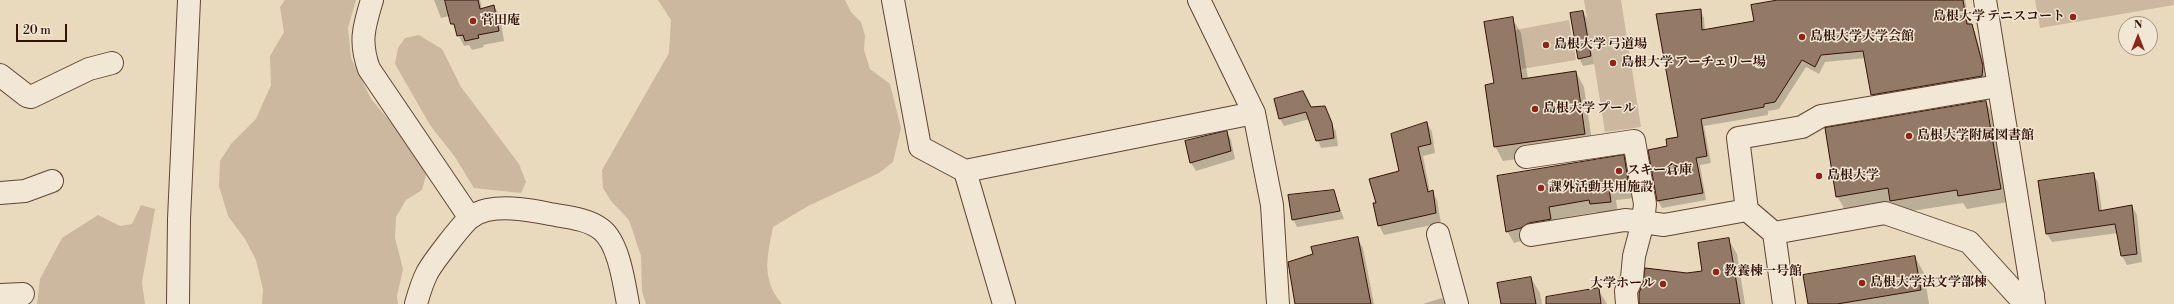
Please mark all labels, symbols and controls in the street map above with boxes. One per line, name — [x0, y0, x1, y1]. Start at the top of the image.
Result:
place label: 島根大学 テニスコート — [1933, 9, 2065, 25]
marker: 島根大学 テニスコート — [2068, 12, 2078, 22]
place label: 菅田庵 — [481, 13, 520, 29]
scale bar — [18, 16, 69, 42]
marker: 菅田庵 — [468, 16, 478, 26]
north arrow — [2118, 16, 2158, 56]
text: N — [2134, 18, 2142, 32]
text: 20 m — [23, 23, 51, 38]
place label: 島根大学大学会館 — [1810, 29, 1914, 45]
marker: 島根大学大学会館 — [1797, 32, 1807, 42]
place label: 島根大学 弓道場 — [1554, 37, 1647, 53]
marker: 島根大学 弓道場 — [1541, 40, 1551, 50]
place label: 島根大学 アーチェリー場 — [1621, 55, 1766, 71]
marker: 島根大学 アーチェリー場 — [1608, 58, 1618, 68]
place label: 島根大学 プール — [1543, 101, 1636, 117]
marker: 島根大学 プール — [1530, 104, 1540, 114]
place label: 島根大学附属図書館 — [1917, 128, 2034, 144]
marker: 島根大学附属図書館 — [1904, 131, 1914, 141]
place label: スキー倉庫 — [1627, 163, 1692, 179]
marker: スキー倉庫 — [1614, 166, 1624, 176]
place label: 島根大学 — [1827, 168, 1879, 184]
marker: 島根大学 — [1814, 171, 1824, 181]
place label: 課外活動共用施設 — [1549, 180, 1653, 196]
marker: 課外活動共用施設 — [1536, 183, 1546, 193]
place label: 教養棟一号館 — [1724, 264, 1802, 280]
marker: 教養棟一号館 — [1711, 267, 1721, 277]
place label: 島根大学法文学部棟 — [1870, 275, 1987, 291]
place label: 大学ホール — [1590, 276, 1655, 292]
marker: 島根大学法文学部棟 — [1857, 278, 1867, 288]
marker: 大学ホール — [1658, 279, 1668, 289]

